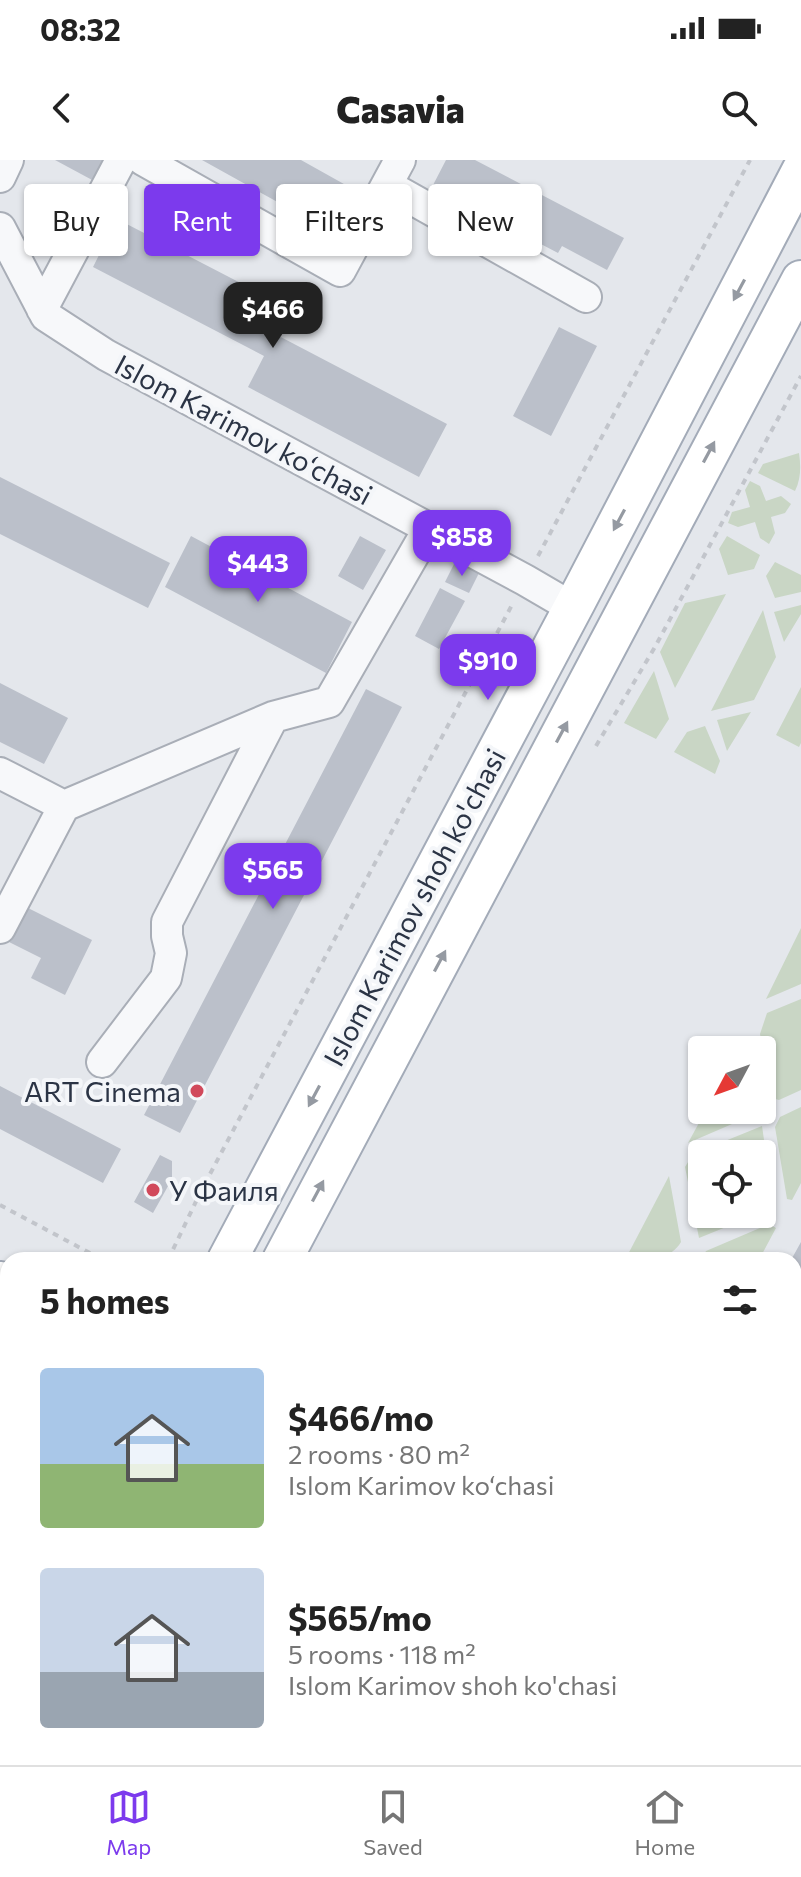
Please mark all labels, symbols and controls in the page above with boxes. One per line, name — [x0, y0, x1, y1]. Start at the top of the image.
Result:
text: 08:32 — [40, 10, 121, 47]
icon: back — [40, 86, 84, 130]
text: Casavia — [336, 86, 465, 130]
icon: search — [717, 86, 761, 130]
chip: Buy — [24, 184, 128, 256]
chip: Rent — [144, 184, 260, 256]
chip: Filters — [276, 184, 412, 256]
chip: New — [428, 184, 542, 256]
one-way arrow — [733, 278, 746, 301]
pin: $466 — [226, 282, 320, 350]
text: $466 — [242, 292, 304, 323]
street label: Islom Karimov ko‘chasi — [109, 347, 379, 511]
one-way arrow — [703, 441, 716, 464]
one-way arrow — [612, 509, 625, 532]
pin: $858 — [415, 510, 509, 578]
text: $858 — [431, 520, 493, 551]
pin: $443 — [211, 536, 305, 604]
text: $443 — [227, 546, 289, 577]
pin: $910 — [441, 634, 535, 702]
text: $910 — [458, 644, 518, 675]
one-way arrow — [555, 720, 568, 743]
street label: Islom Karimov shoh ko'chasi — [316, 742, 512, 1072]
pin: $565 — [226, 843, 320, 911]
text: $565 — [242, 853, 304, 884]
one-way arrow — [433, 950, 446, 973]
north arrow — [688, 1036, 776, 1124]
map controls — [688, 1036, 776, 1228]
place label: ART Cinema — [24, 1074, 181, 1108]
marker: ART Cinema — [188, 1082, 206, 1100]
one-way arrow — [307, 1085, 320, 1108]
button: locate — [688, 1140, 776, 1228]
place label: У Фаиля — [169, 1173, 279, 1207]
one-way arrow — [311, 1180, 325, 1202]
marker: У Фаиля — [144, 1181, 162, 1199]
icon: filters — [718, 1278, 762, 1322]
text: 5 homes — [40, 1279, 170, 1321]
text: $466/mo — [288, 1396, 434, 1438]
icon: home — [104, 1400, 200, 1496]
text: 2 rooms · 80 m² — [288, 1438, 470, 1469]
text: Islom Karimov ko‘chasi — [288, 1469, 554, 1500]
text: $565/mo — [288, 1596, 432, 1638]
icon: home — [104, 1600, 200, 1696]
text: 5 rooms · 118 m² — [288, 1638, 476, 1669]
text: Islom Karimov shoh ko'chasi — [288, 1669, 617, 1700]
tab: Map — [106, 1785, 151, 1860]
tab: Saved — [363, 1785, 423, 1860]
tab: Home — [635, 1785, 695, 1860]

